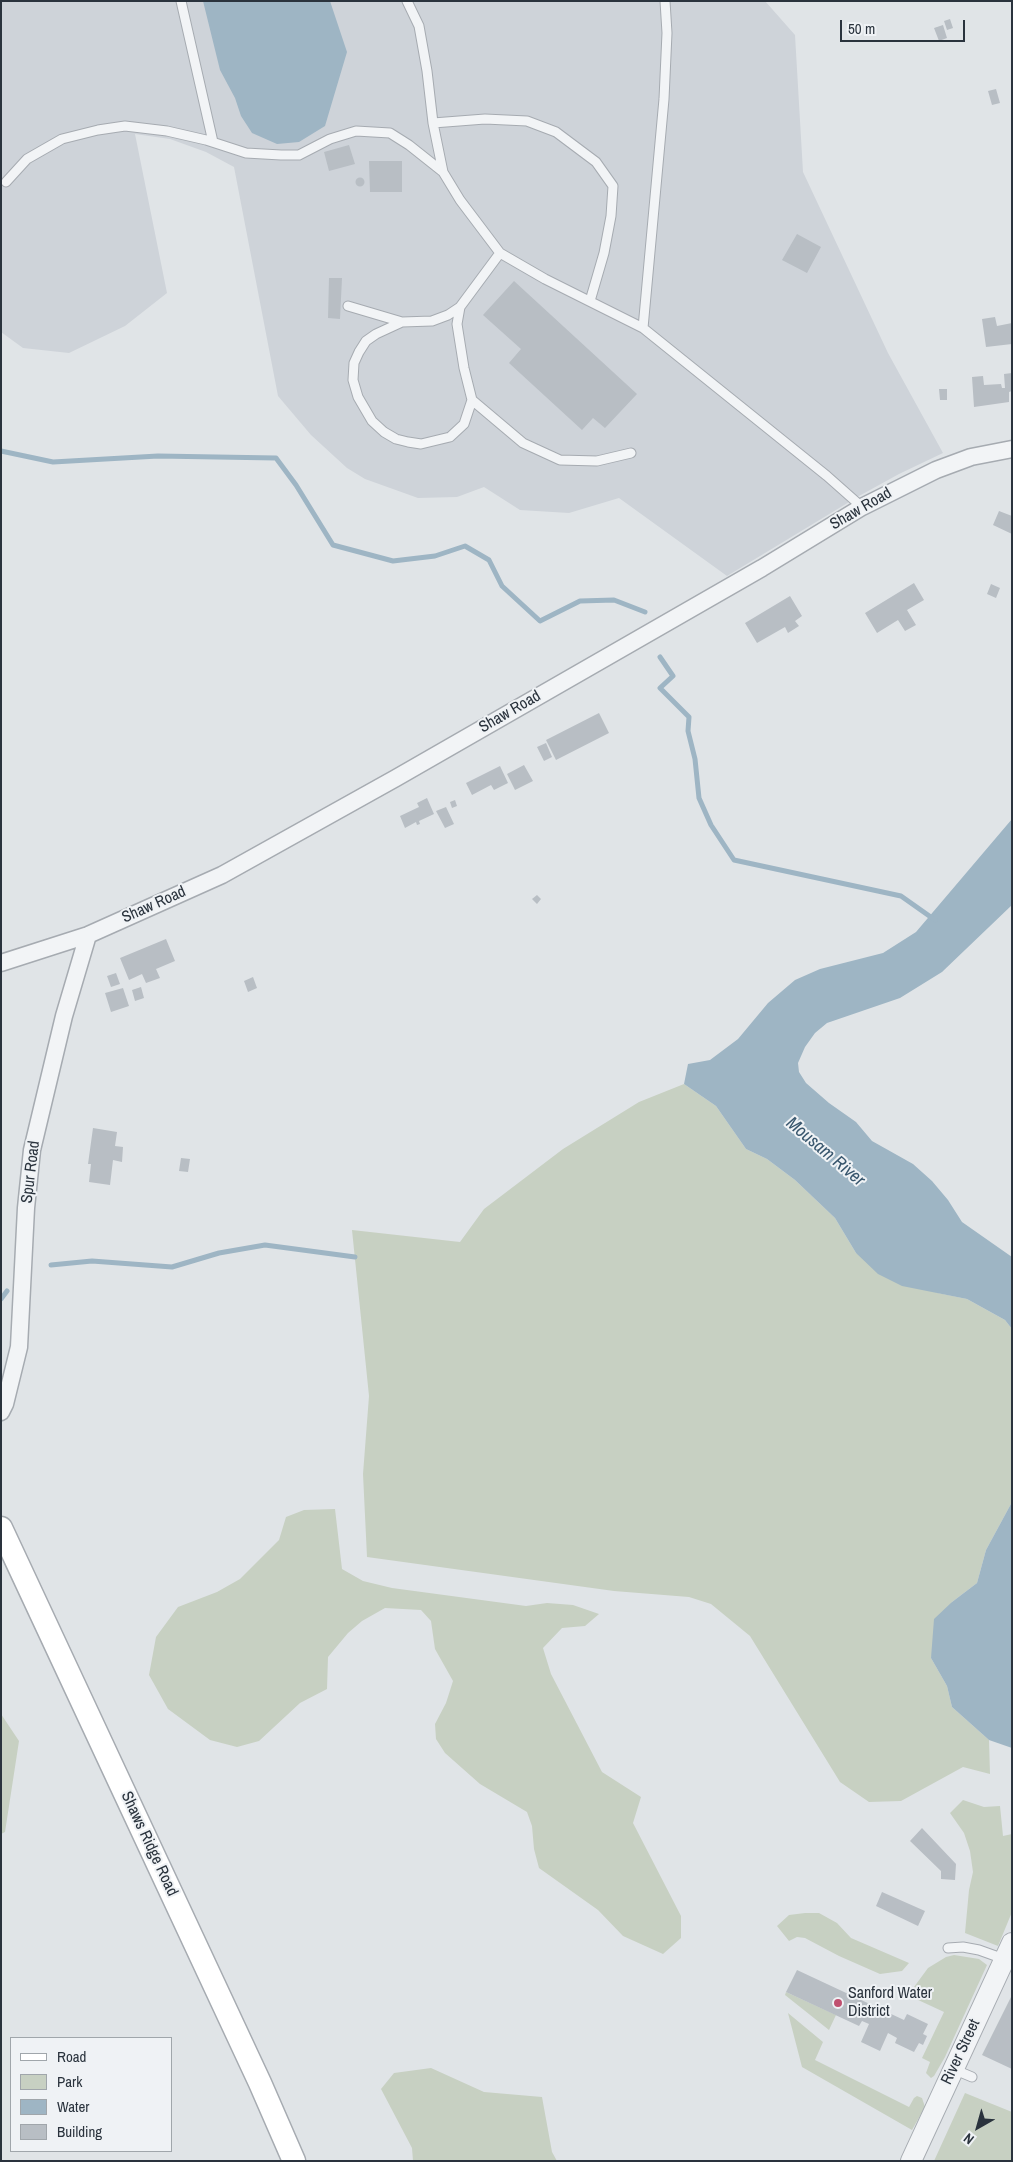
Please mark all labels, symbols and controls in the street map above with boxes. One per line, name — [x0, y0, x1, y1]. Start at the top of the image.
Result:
scale bar — [843, 10, 968, 42]
text: 50 m — [848, 18, 875, 39]
street label: Shaw Road — [827, 484, 895, 534]
street label: Shaw Road — [476, 687, 544, 737]
street label: Shaw Road — [119, 882, 189, 928]
water label: Mousam River — [781, 1113, 869, 1191]
street label: Spur Road — [18, 1140, 44, 1204]
street label: Shaws Ridge Road — [116, 1789, 182, 1899]
place label: Sanford Water District — [848, 1984, 932, 2022]
marker: Sanford Water District — [832, 1997, 844, 2009]
street label: River Street — [938, 2016, 984, 2088]
legend — [10, 2037, 172, 2152]
text: Road — [57, 2046, 86, 2067]
text: Park — [57, 2071, 82, 2092]
text: Water — [57, 2096, 89, 2117]
north arrow — [953, 2102, 1003, 2152]
text: Building — [57, 2121, 102, 2142]
text: N — [960, 2129, 978, 2148]

